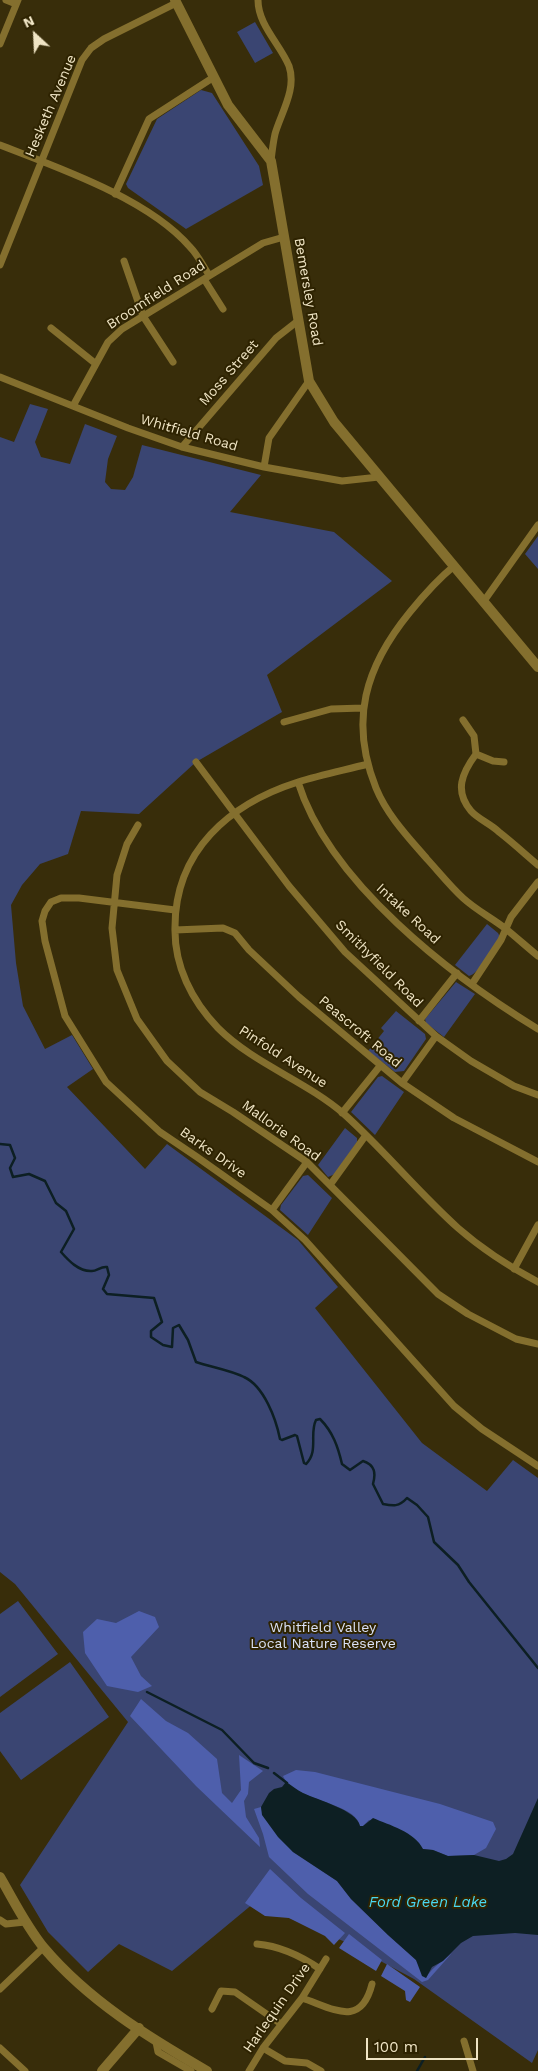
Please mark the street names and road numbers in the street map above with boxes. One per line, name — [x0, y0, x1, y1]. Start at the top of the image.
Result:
street label: Hesketh Avenue — [22, 52, 80, 160]
street label: Bemersley Road — [290, 237, 326, 347]
street label: Broomfield Road — [104, 257, 208, 333]
street label: Moss Street — [196, 337, 262, 409]
street label: Whitfield Road — [138, 411, 240, 455]
street label: Intake Road — [373, 880, 443, 948]
street label: Smithyfield Road — [332, 917, 426, 1011]
street label: Peascroft Road — [315, 992, 405, 1072]
street label: Pinfold Avenue — [236, 1022, 330, 1092]
street label: Mallorie Road — [238, 1097, 324, 1165]
street label: Barks Drive — [176, 1124, 250, 1182]
street label: Harlequin Drive — [240, 1960, 314, 2056]

